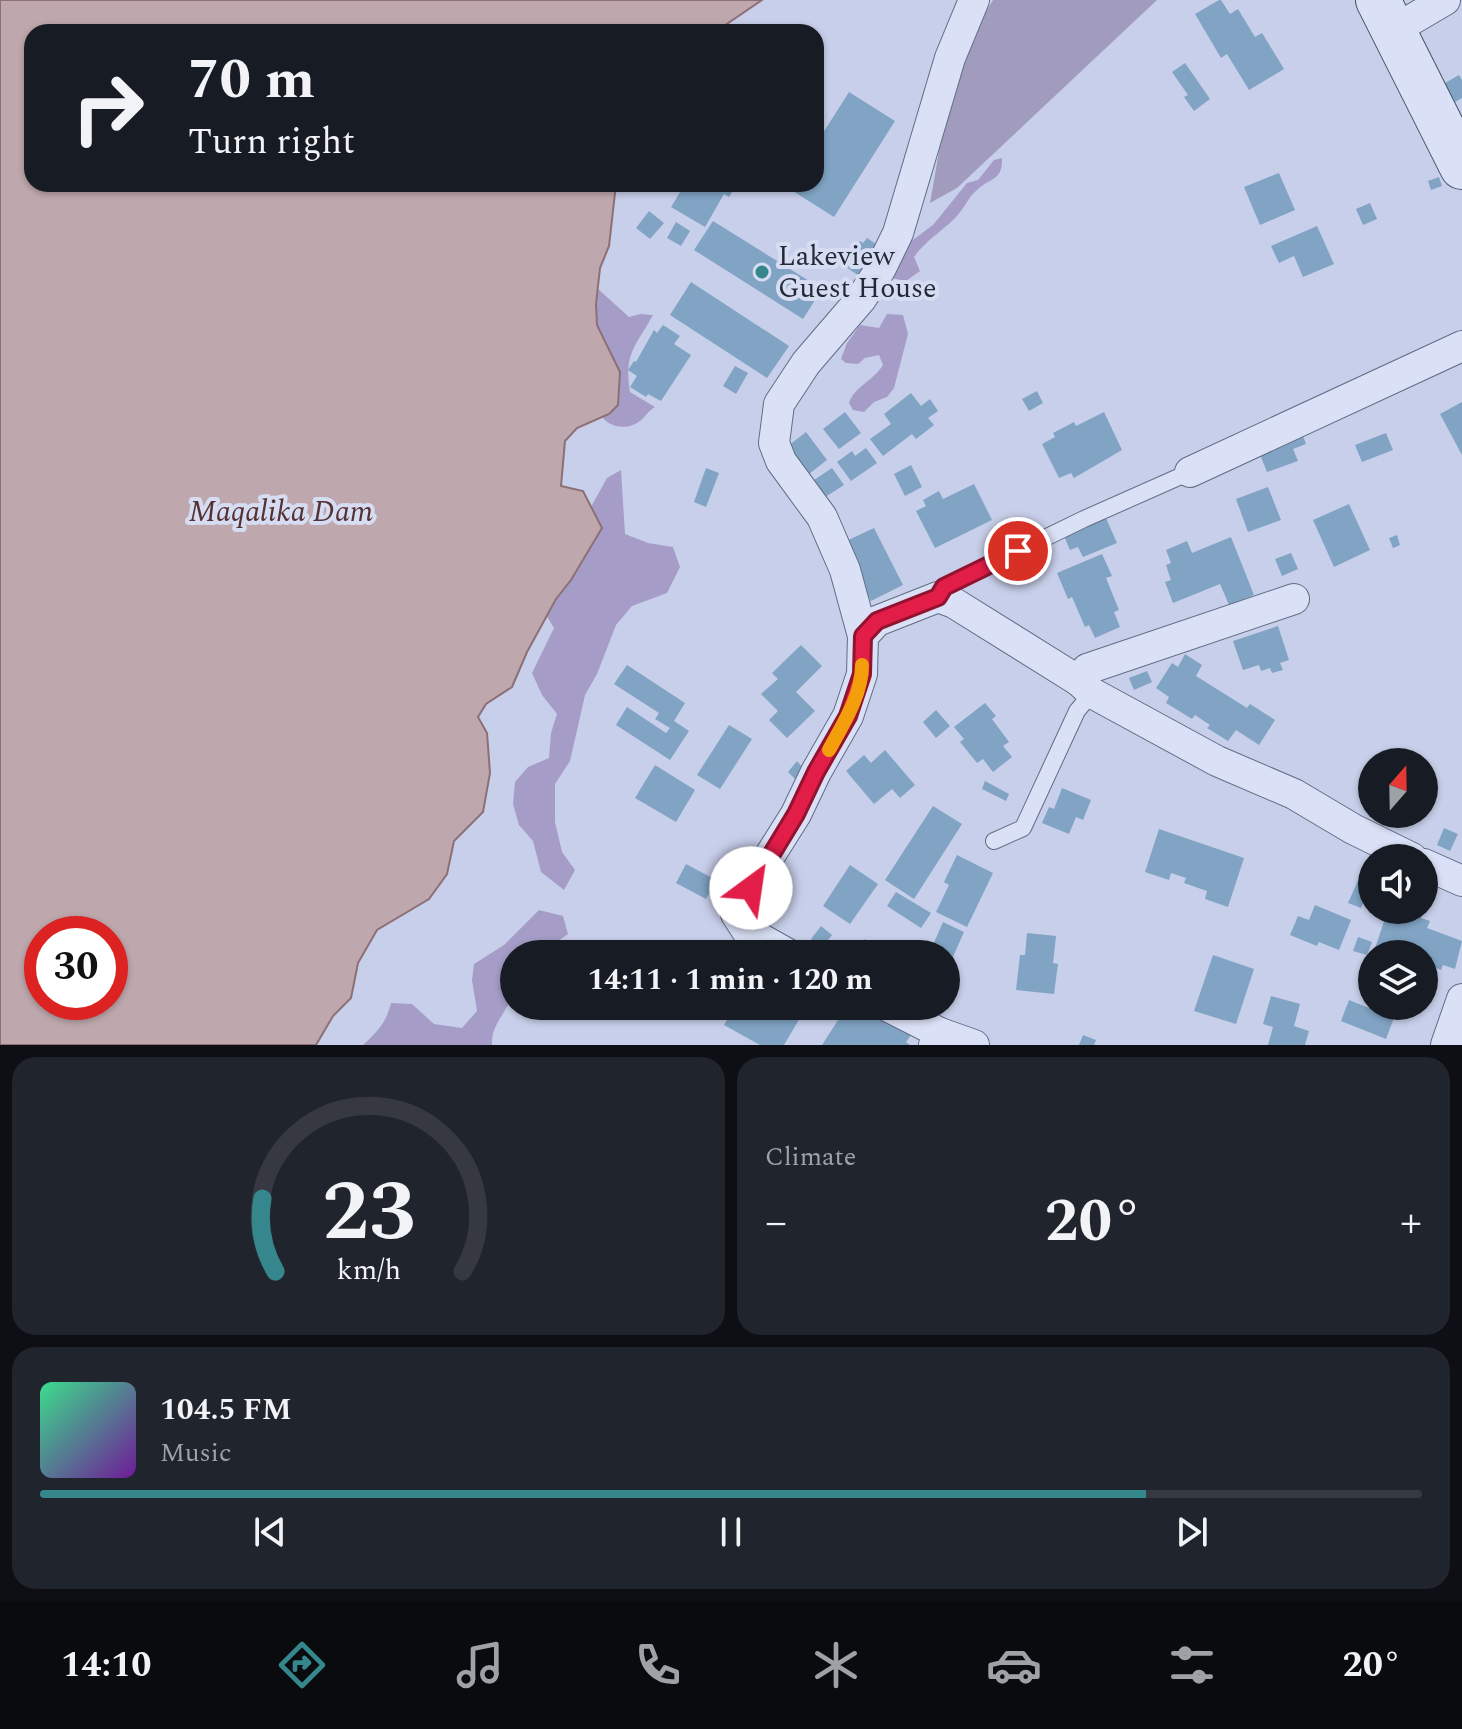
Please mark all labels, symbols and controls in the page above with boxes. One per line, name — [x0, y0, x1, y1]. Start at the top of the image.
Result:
text: 70 m — [188, 38, 315, 123]
icon: right — [56, 56, 160, 160]
text: Turn right — [188, 115, 355, 170]
place label: Lakeview Guest House — [778, 235, 937, 310]
marker: Lakeview Guest House — [753, 263, 771, 281]
water label: Maqalika Dam — [189, 489, 373, 535]
pin — [984, 517, 1052, 585]
icon: arrive — [996, 529, 1040, 573]
north arrow — [1358, 748, 1438, 828]
map controls — [1358, 748, 1438, 1020]
button: sound — [1358, 844, 1438, 924]
position arrow — [709, 846, 793, 930]
speed limit sign: 30 — [24, 916, 128, 1020]
button: layers — [1358, 940, 1438, 1020]
text: 14:11 · 1 min · 120 m — [587, 957, 873, 1003]
text: Climate — [765, 1137, 856, 1177]
text: 23 — [322, 1150, 415, 1277]
text: 20° — [1045, 1176, 1142, 1268]
text: − — [765, 1189, 787, 1256]
text: + — [1400, 1189, 1422, 1256]
text: km/h — [336, 1249, 401, 1292]
text: 104.5 FM — [160, 1387, 292, 1433]
text: Music — [160, 1433, 231, 1473]
icon: previous — [248, 1510, 292, 1554]
icon: pause — [709, 1510, 753, 1554]
icon: next — [1170, 1510, 1214, 1554]
icon: directions — [274, 1637, 330, 1693]
icon: music — [452, 1637, 508, 1693]
icon: phone — [630, 1637, 686, 1693]
icon: climate — [808, 1637, 864, 1693]
icon: car — [986, 1637, 1042, 1693]
icon: filters — [1164, 1637, 1220, 1693]
text: 14:10 — [61, 1638, 152, 1693]
text: 20° — [1342, 1638, 1401, 1693]

